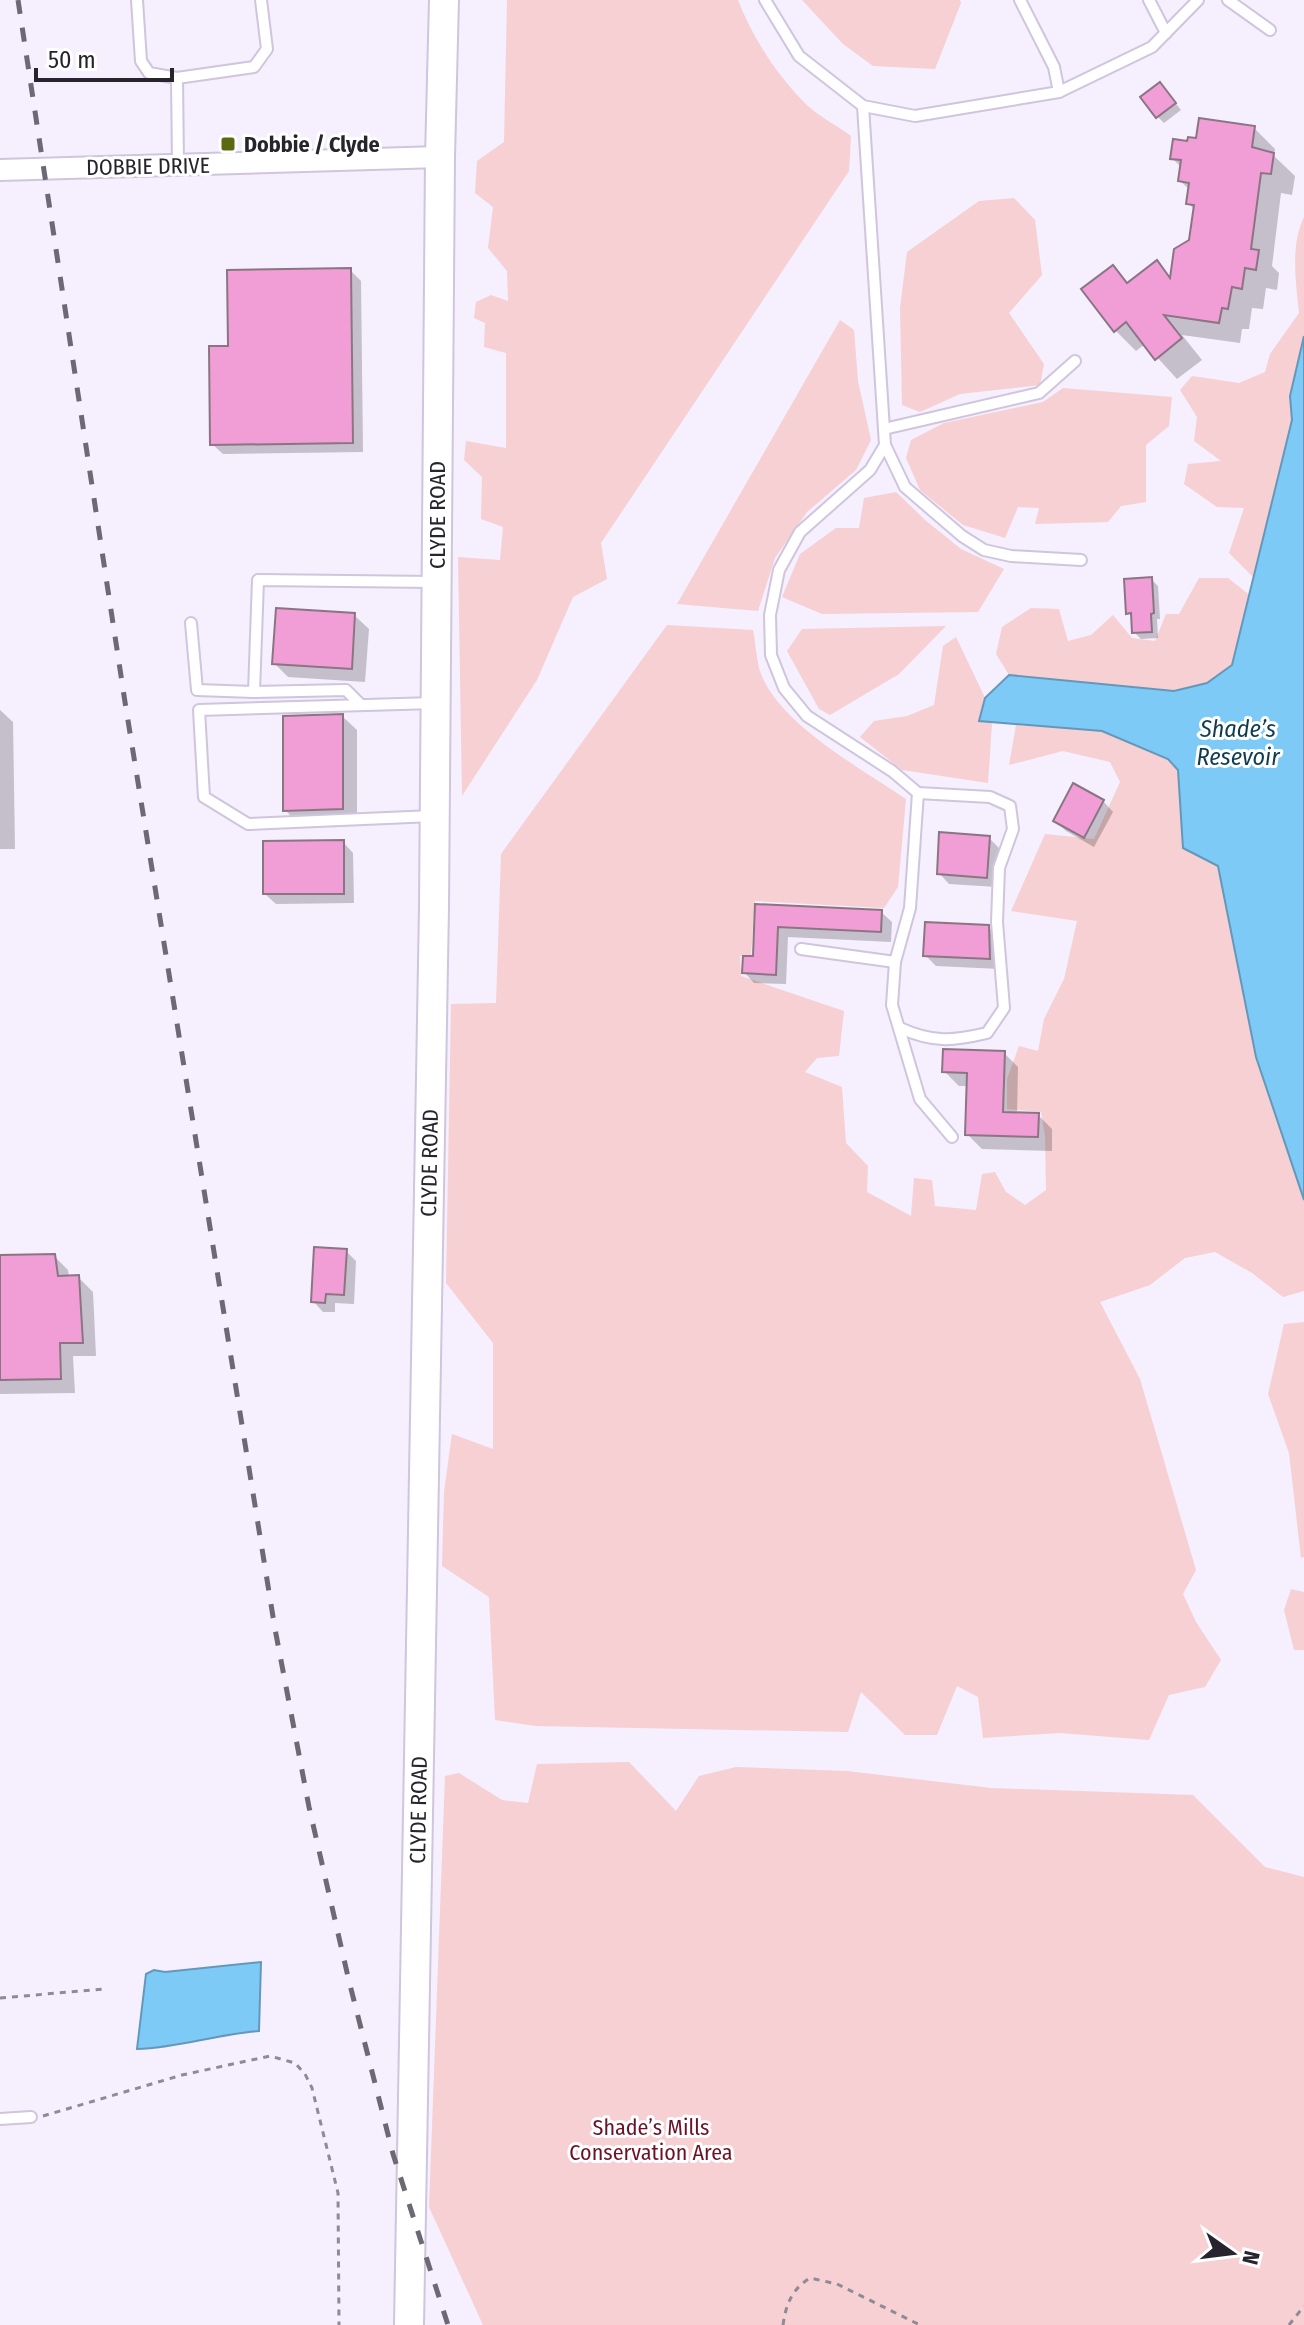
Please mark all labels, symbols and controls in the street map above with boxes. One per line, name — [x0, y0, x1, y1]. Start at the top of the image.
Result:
scale bar — [36, 32, 172, 82]
text: 50 m — [48, 46, 96, 74]
place label: Dobbie / Clyde — [244, 131, 380, 158]
marker: Dobbie / Clyde — [219, 135, 237, 153]
street label: DOBBIE DRIVE — [86, 152, 210, 181]
street label: CLYDE ROAD — [424, 461, 451, 569]
water label: Shade’s Resevoir — [1197, 715, 1280, 771]
street label: CLYDE ROAD — [415, 1109, 444, 1217]
street label: CLYDE ROAD — [404, 1756, 433, 1864]
park label: Shade’s Mills Conservation Area — [569, 2114, 733, 2166]
north arrow — [1192, 2213, 1272, 2293]
text: N — [1236, 2248, 1266, 2267]

